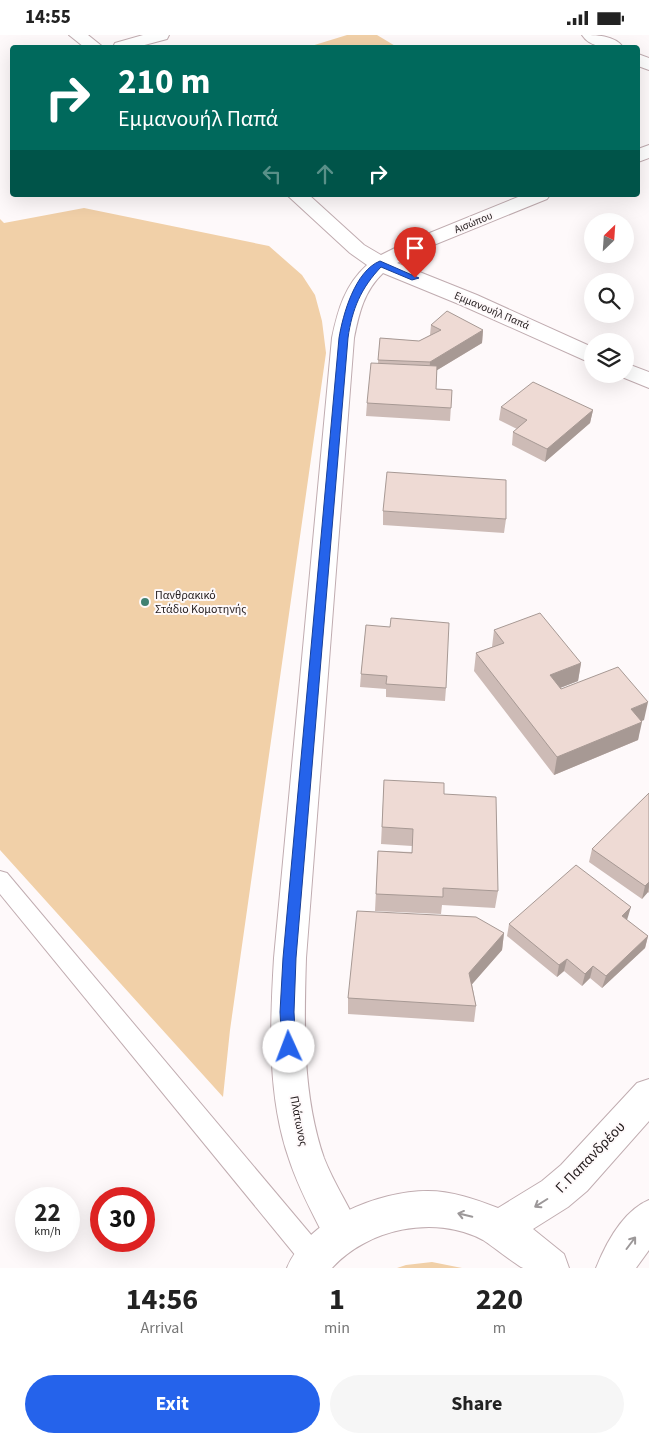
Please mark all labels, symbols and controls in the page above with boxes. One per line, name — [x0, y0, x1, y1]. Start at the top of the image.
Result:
text: 14:55 — [25, 4, 71, 31]
text: 210 m — [118, 57, 210, 107]
icon: right — [35, 65, 100, 130]
text: Εμμανουήλ Παπά — [118, 103, 278, 135]
icon: left — [258, 160, 286, 188]
icon: ahead — [311, 160, 339, 188]
icon: right — [364, 160, 392, 188]
street label: Αισώπου — [452, 208, 495, 237]
north arrow — [584, 213, 634, 263]
map controls — [584, 213, 634, 383]
pin — [394, 227, 436, 278]
icon: arrive — [401, 234, 429, 262]
button: search — [584, 273, 634, 323]
street label: Εμμανουήλ Παπά — [452, 288, 532, 333]
button: layers — [584, 333, 634, 383]
place label: Πανθρακικό Στάδιο Κομοτηνής — [155, 587, 247, 618]
marker: Πανθρακικό Στάδιο Κομοτηνής — [139, 596, 151, 608]
position arrow — [262, 1020, 314, 1072]
street label: Πλάτωνος — [285, 1094, 312, 1148]
street label: Γ. Παπανδρέου — [551, 1117, 630, 1198]
speed limit sign: 30 — [90, 1187, 155, 1252]
text: 22 — [34, 1195, 61, 1231]
one-way arrow — [534, 1198, 548, 1208]
one-way arrow — [458, 1210, 474, 1219]
text: km/h — [34, 1223, 61, 1240]
one-way arrow — [625, 1237, 636, 1250]
text: 14:56 — [126, 1278, 198, 1321]
text: 1 — [329, 1278, 345, 1321]
text: 220 — [476, 1278, 523, 1321]
text: Arrival — [140, 1317, 183, 1339]
text: min — [324, 1317, 350, 1339]
text: m — [493, 1317, 506, 1339]
button: Exit — [25, 1375, 320, 1433]
button: Share — [330, 1375, 624, 1433]

